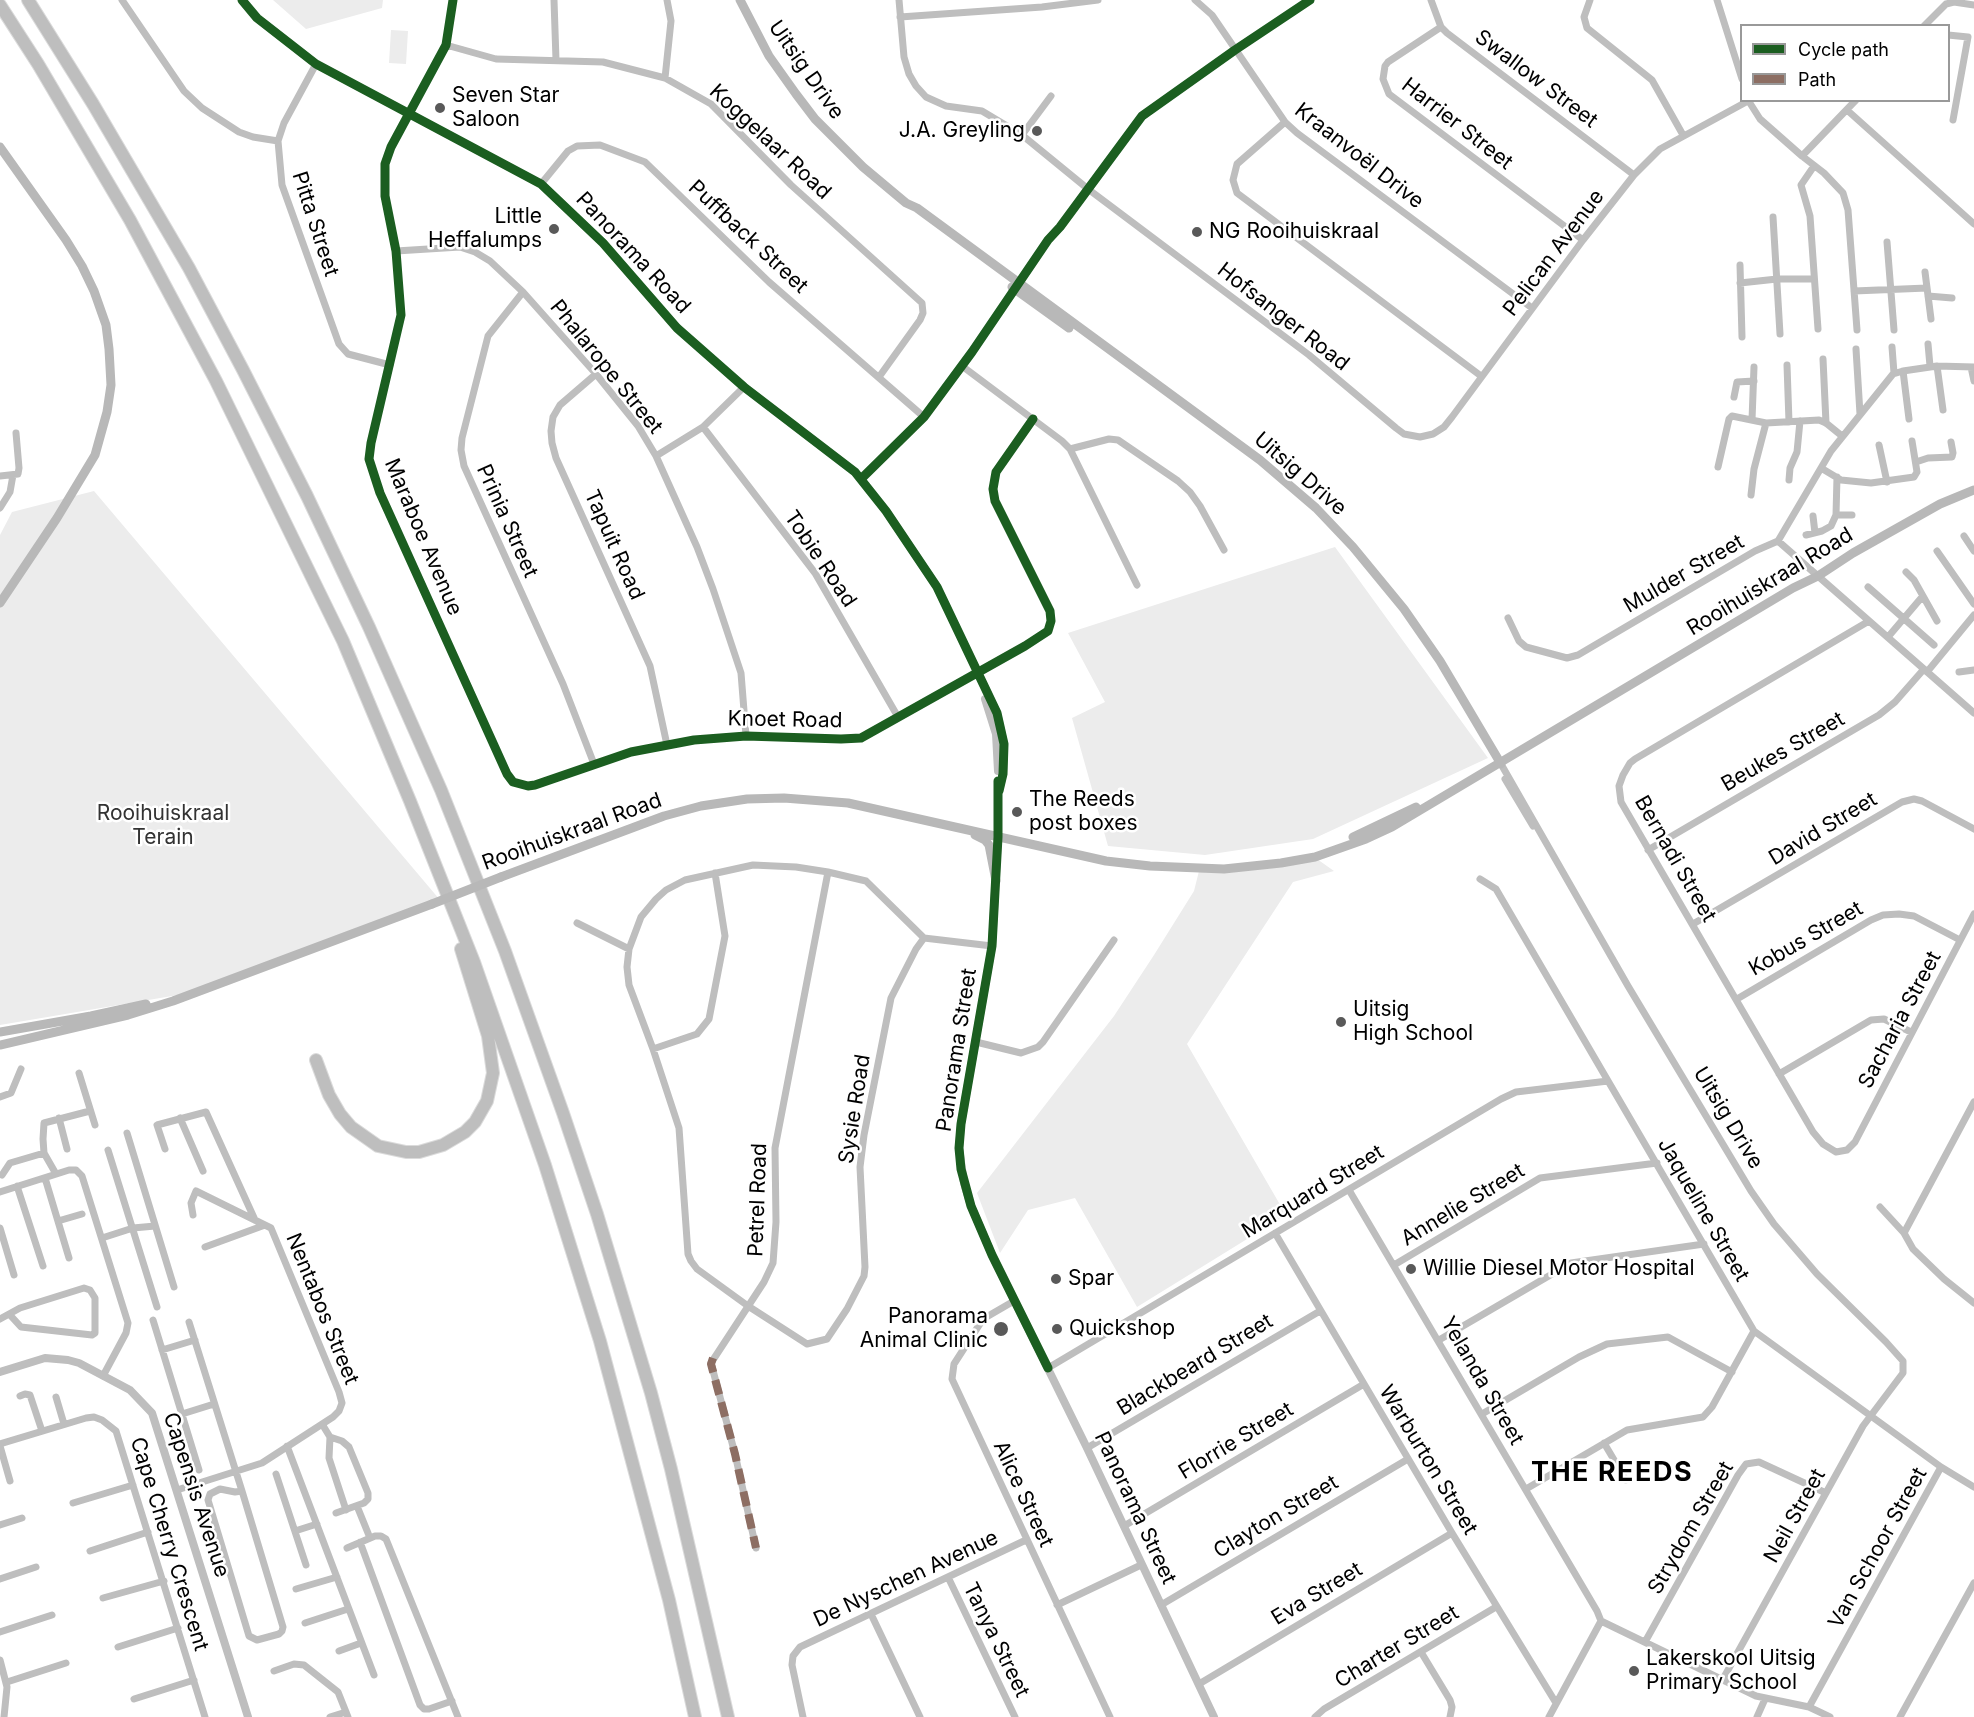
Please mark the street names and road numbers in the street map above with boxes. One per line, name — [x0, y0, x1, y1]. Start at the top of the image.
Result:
street label: Uitsig Drive — [763, 16, 849, 124]
street label: Swallow Street — [1470, 25, 1602, 133]
street label: Harrier Street — [1396, 73, 1518, 175]
street label: Koggelaar Road — [704, 79, 836, 205]
street label: Kraanvoël Drive — [1289, 98, 1429, 214]
street label: Pitta Street — [286, 168, 344, 280]
street label: Puffback Street — [683, 175, 813, 299]
street label: Pelican Avenue — [1498, 185, 1610, 321]
street label: Panorama Road — [570, 187, 696, 319]
street label: Hofsanger Road — [1212, 258, 1354, 376]
street label: Phalarope Street — [544, 295, 668, 439]
street label: Uitsig Drive — [1249, 427, 1351, 521]
street label: Maraboe Avenue — [379, 455, 467, 619]
street label: Prinia Street — [471, 461, 543, 581]
street label: Tapuit Road — [579, 486, 649, 604]
street label: Tobie Road — [778, 506, 862, 612]
street label: Rooihuiskraal Road — [1682, 522, 1858, 642]
street label: Mulder Street — [1619, 529, 1749, 619]
street label: Knoet Road — [727, 706, 843, 734]
street label: Beukes Street — [1717, 707, 1849, 797]
street label: David Street — [1764, 787, 1882, 871]
street label: Rooihuiskraal Road — [479, 788, 665, 876]
street label: Bernadi Street — [1629, 791, 1721, 927]
street label: Kobus Street — [1745, 896, 1867, 982]
street label: Sacharia Street — [1853, 947, 1947, 1093]
street label: Panorama Street — [932, 966, 982, 1134]
street label: Sysie Road — [834, 1053, 876, 1165]
street label: Uitsig Drive — [1688, 1062, 1768, 1174]
street label: Jaqueline Street — [1652, 1134, 1754, 1286]
street label: Marquard Street — [1238, 1140, 1388, 1244]
street label: Petrel Road — [743, 1143, 773, 1257]
street label: Annelie Street — [1397, 1158, 1529, 1252]
street label: Nentabos Street — [280, 1230, 364, 1388]
street label: Blackbeard Street — [1113, 1309, 1277, 1421]
street label: Yelanda Street — [1435, 1312, 1529, 1450]
street label: Warburton Street — [1373, 1381, 1483, 1539]
street label: Florrie Street — [1174, 1397, 1298, 1485]
street label: Capensis Avenue — [158, 1410, 234, 1580]
street label: Panorama Street — [1089, 1428, 1181, 1588]
street label: Cape Cherry Crescent — [124, 1434, 214, 1654]
street label: Alice Street — [987, 1437, 1059, 1551]
street label: Strydom Street — [1643, 1457, 1739, 1599]
street label: Van Schoor Street — [1823, 1463, 1933, 1633]
street label: Neil Street — [1759, 1465, 1831, 1567]
street label: Clayton Street — [1209, 1470, 1343, 1564]
street label: De Nyschen Avenue — [810, 1525, 1002, 1633]
street label: Eva Street — [1267, 1557, 1367, 1631]
street label: Tanya Street — [957, 1578, 1035, 1702]
street label: Charter Street — [1331, 1600, 1463, 1694]

